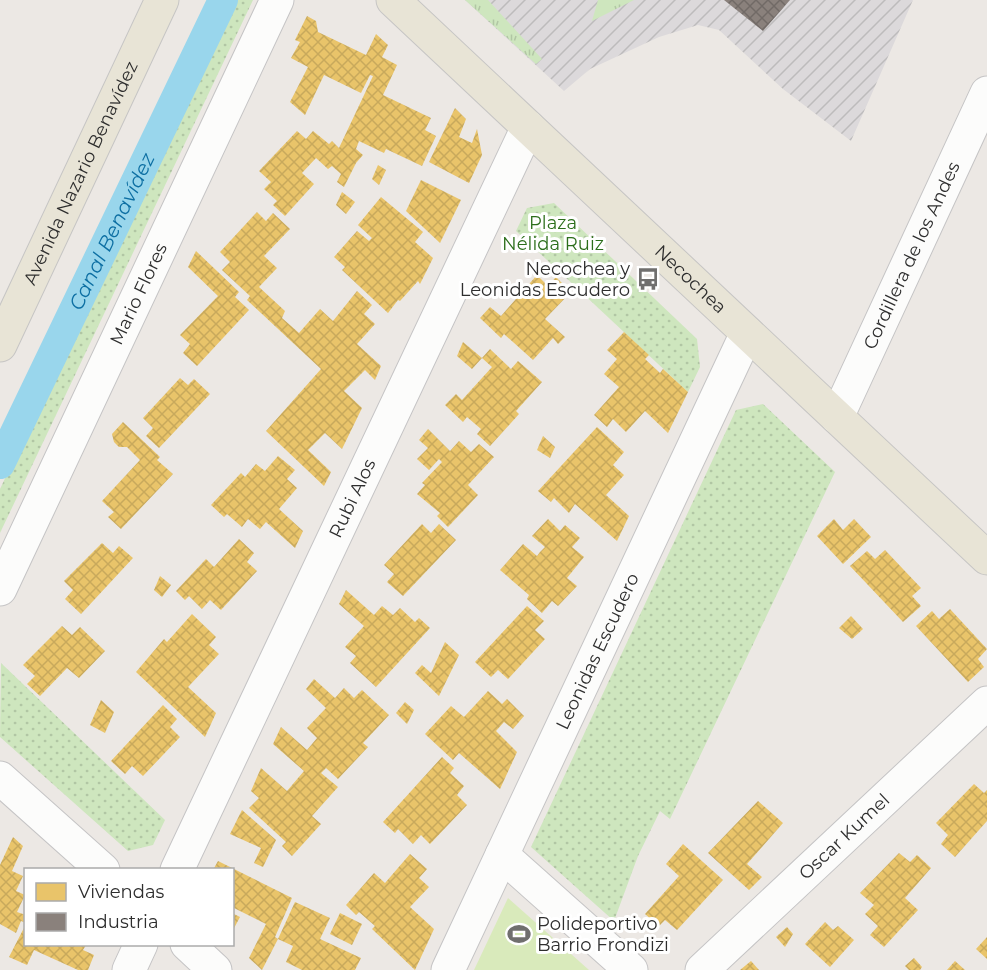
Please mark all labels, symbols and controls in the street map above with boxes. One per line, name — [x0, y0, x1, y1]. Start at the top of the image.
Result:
street label: Avenida Nazario Benavídez — [19, 58, 143, 288]
water label: Canal Benavídez — [64, 148, 160, 314]
street label: Cordillera de los Andes — [859, 158, 965, 353]
park label: Plaza Nélida Ruiz — [502, 212, 604, 255]
street label: Mario Flores — [105, 239, 172, 348]
street label: Necochea — [650, 240, 731, 318]
place label: Necochea y Leonidas Escudero — [460, 258, 630, 301]
bus stop icon: Necochea y Leonidas Escudero — [635, 266, 661, 292]
street label: Rubi Alos — [325, 455, 381, 541]
street label: Leonidas Escudero — [551, 570, 644, 733]
street label: Oscar Kumel — [794, 789, 894, 884]
legend — [24, 868, 234, 946]
text: Viviendas — [78, 881, 165, 903]
text: Industria — [78, 911, 159, 933]
place label: Polideportivo Barrio Frondizi — [537, 913, 669, 956]
sports icon: Polideportivo Barrio Frondizi — [506, 921, 532, 947]

